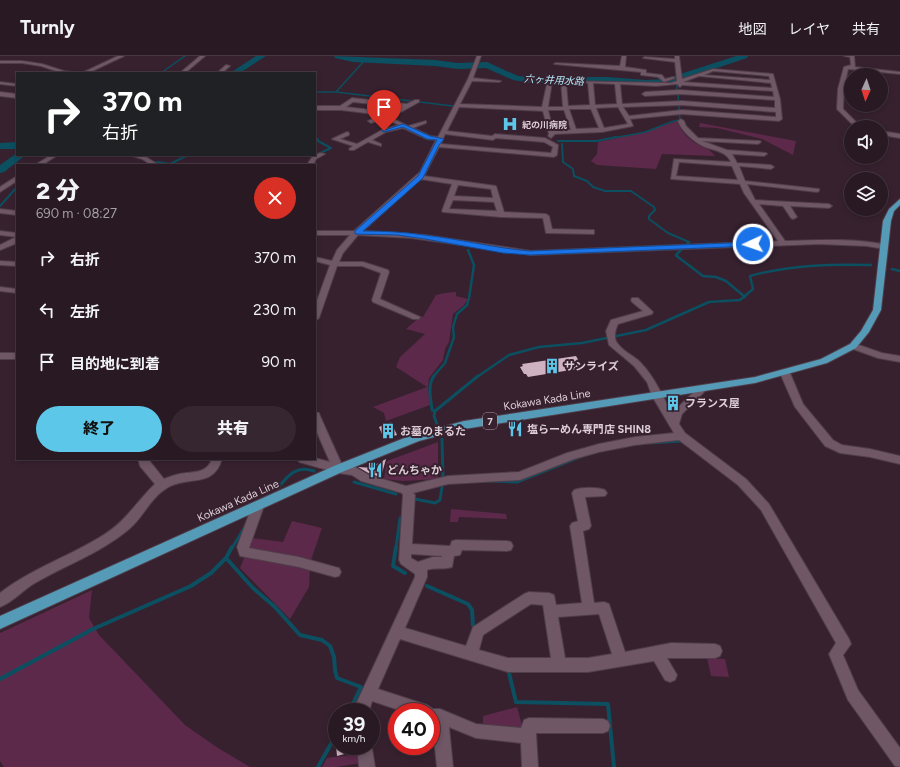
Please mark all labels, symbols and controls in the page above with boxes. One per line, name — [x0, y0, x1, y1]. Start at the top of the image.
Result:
text: Turnly — [20, 16, 75, 39]
text: 地図 — [738, 21, 766, 38]
text: レイヤ — [788, 21, 830, 38]
text: 共有 — [852, 21, 880, 38]
north arrow — [844, 68, 888, 112]
map controls — [844, 68, 888, 216]
water label: 六ヶ井用水路 — [524, 72, 585, 88]
text: 370 m — [102, 84, 182, 118]
icon: right — [36, 88, 88, 140]
pin — [367, 90, 401, 131]
icon: arrive — [373, 96, 395, 118]
hospital icon: 紀の川病院 — [501, 115, 519, 133]
place label: 紀の川病院 — [522, 119, 567, 130]
button: sound — [844, 120, 888, 164]
text: 右折 — [102, 122, 138, 144]
button: layers — [844, 172, 888, 216]
text: 2 分 — [36, 176, 80, 205]
button: close — [254, 177, 296, 219]
text: 690 m · 08:27 — [36, 206, 117, 221]
position arrow — [732, 223, 774, 265]
icon: right — [36, 247, 58, 269]
text: 370 m — [254, 249, 296, 267]
text: 右折 — [70, 251, 100, 269]
icon: left — [36, 299, 58, 321]
text: 230 m — [253, 301, 296, 319]
text: 左折 — [70, 303, 100, 321]
icon: arrive — [36, 351, 58, 373]
text: 90 m — [261, 353, 296, 371]
text: 目的地に到着 — [70, 355, 160, 373]
building icon: サンライズ — [543, 357, 561, 375]
place label: サンライズ — [564, 360, 619, 373]
street label: Kokawa Kada Line — [503, 387, 591, 413]
building icon: フランス屋 — [664, 394, 682, 412]
place label: フランス屋 — [685, 397, 740, 410]
button: 終了 — [36, 406, 162, 452]
button: 共有 — [170, 406, 296, 452]
road number: 7 — [483, 413, 497, 429]
restaurant icon: 塩らーめん専門店 SHIN8 — [506, 420, 524, 438]
building icon: お墓のまるた — [379, 422, 397, 440]
place label: 塩らーめん専門店 SHIN8 — [527, 423, 651, 436]
place label: お墓のまるた — [400, 425, 466, 438]
restaurant icon: どんちゃか — [366, 461, 384, 479]
place label: どんちゃか — [387, 464, 442, 477]
street label: Kokawa Kada Line — [195, 477, 281, 525]
speed limit sign: 40 — [388, 703, 440, 755]
text: 39 — [343, 712, 365, 736]
text: km/h — [343, 732, 365, 745]

